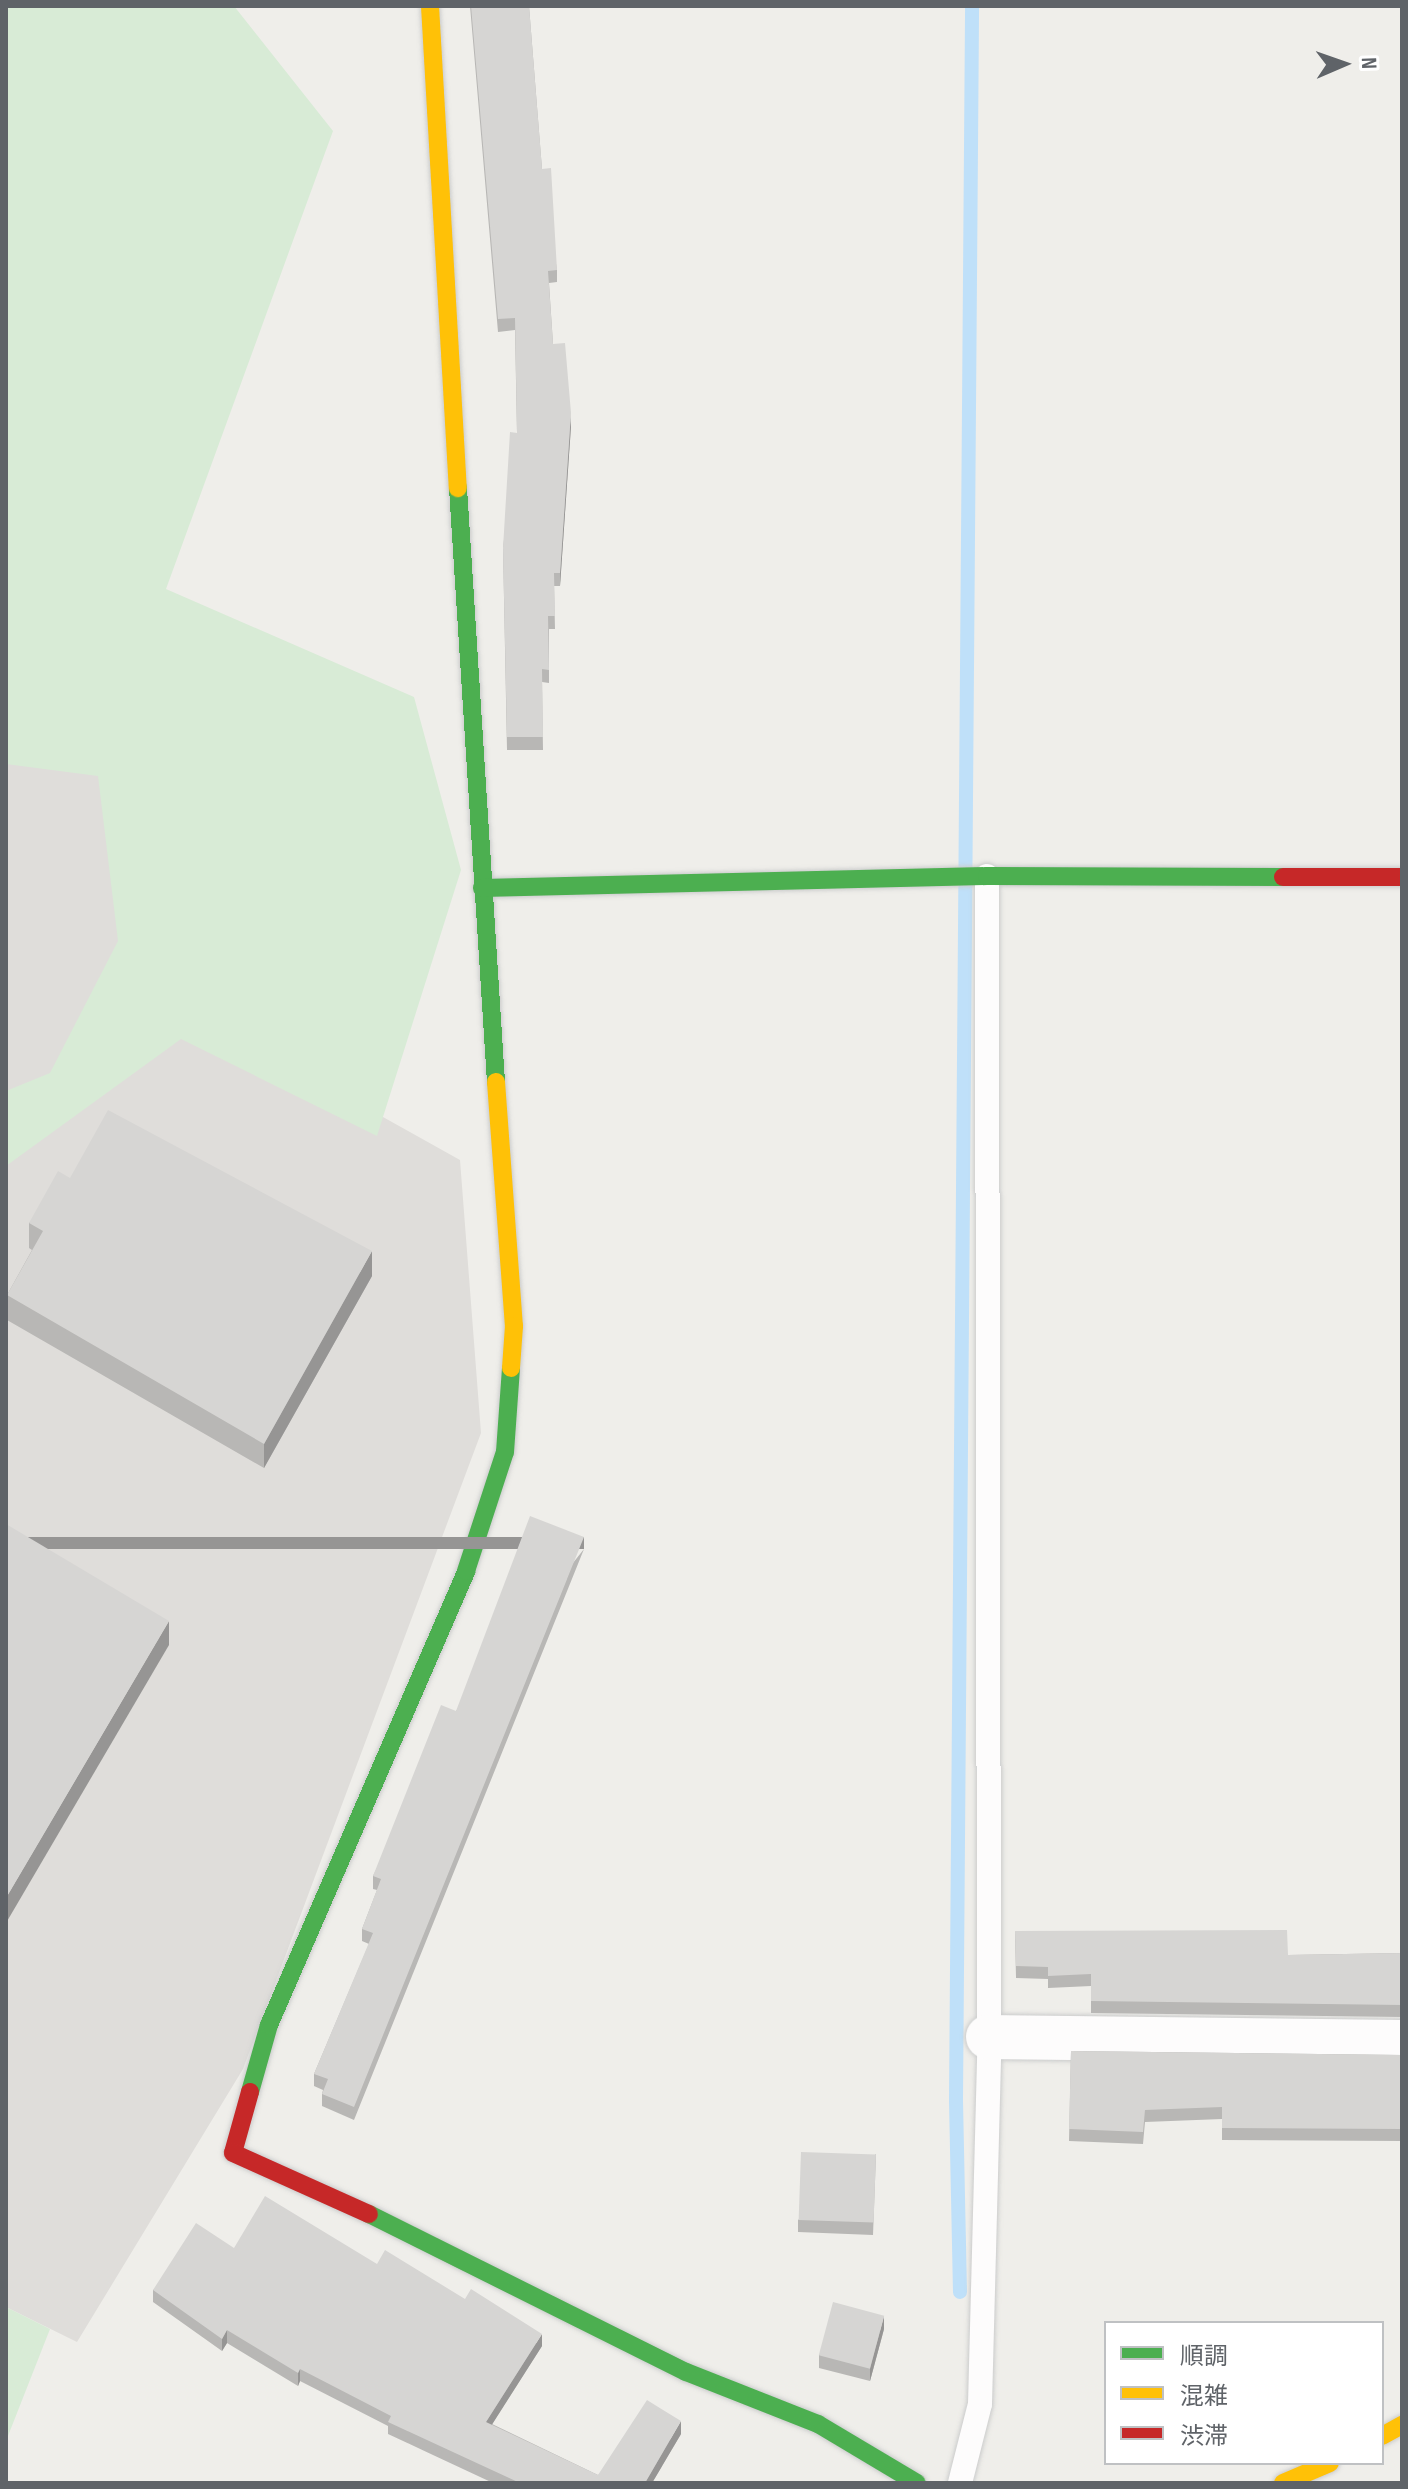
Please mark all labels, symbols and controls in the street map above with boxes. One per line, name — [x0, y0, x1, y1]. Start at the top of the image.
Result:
north arrow — [1304, 24, 1384, 104]
text: N — [1355, 57, 1382, 69]
legend — [1104, 2321, 1384, 2465]
text: 順調 — [1180, 2342, 1228, 2371]
text: 混雑 — [1180, 2382, 1228, 2411]
text: 渋滞 — [1180, 2422, 1228, 2451]

